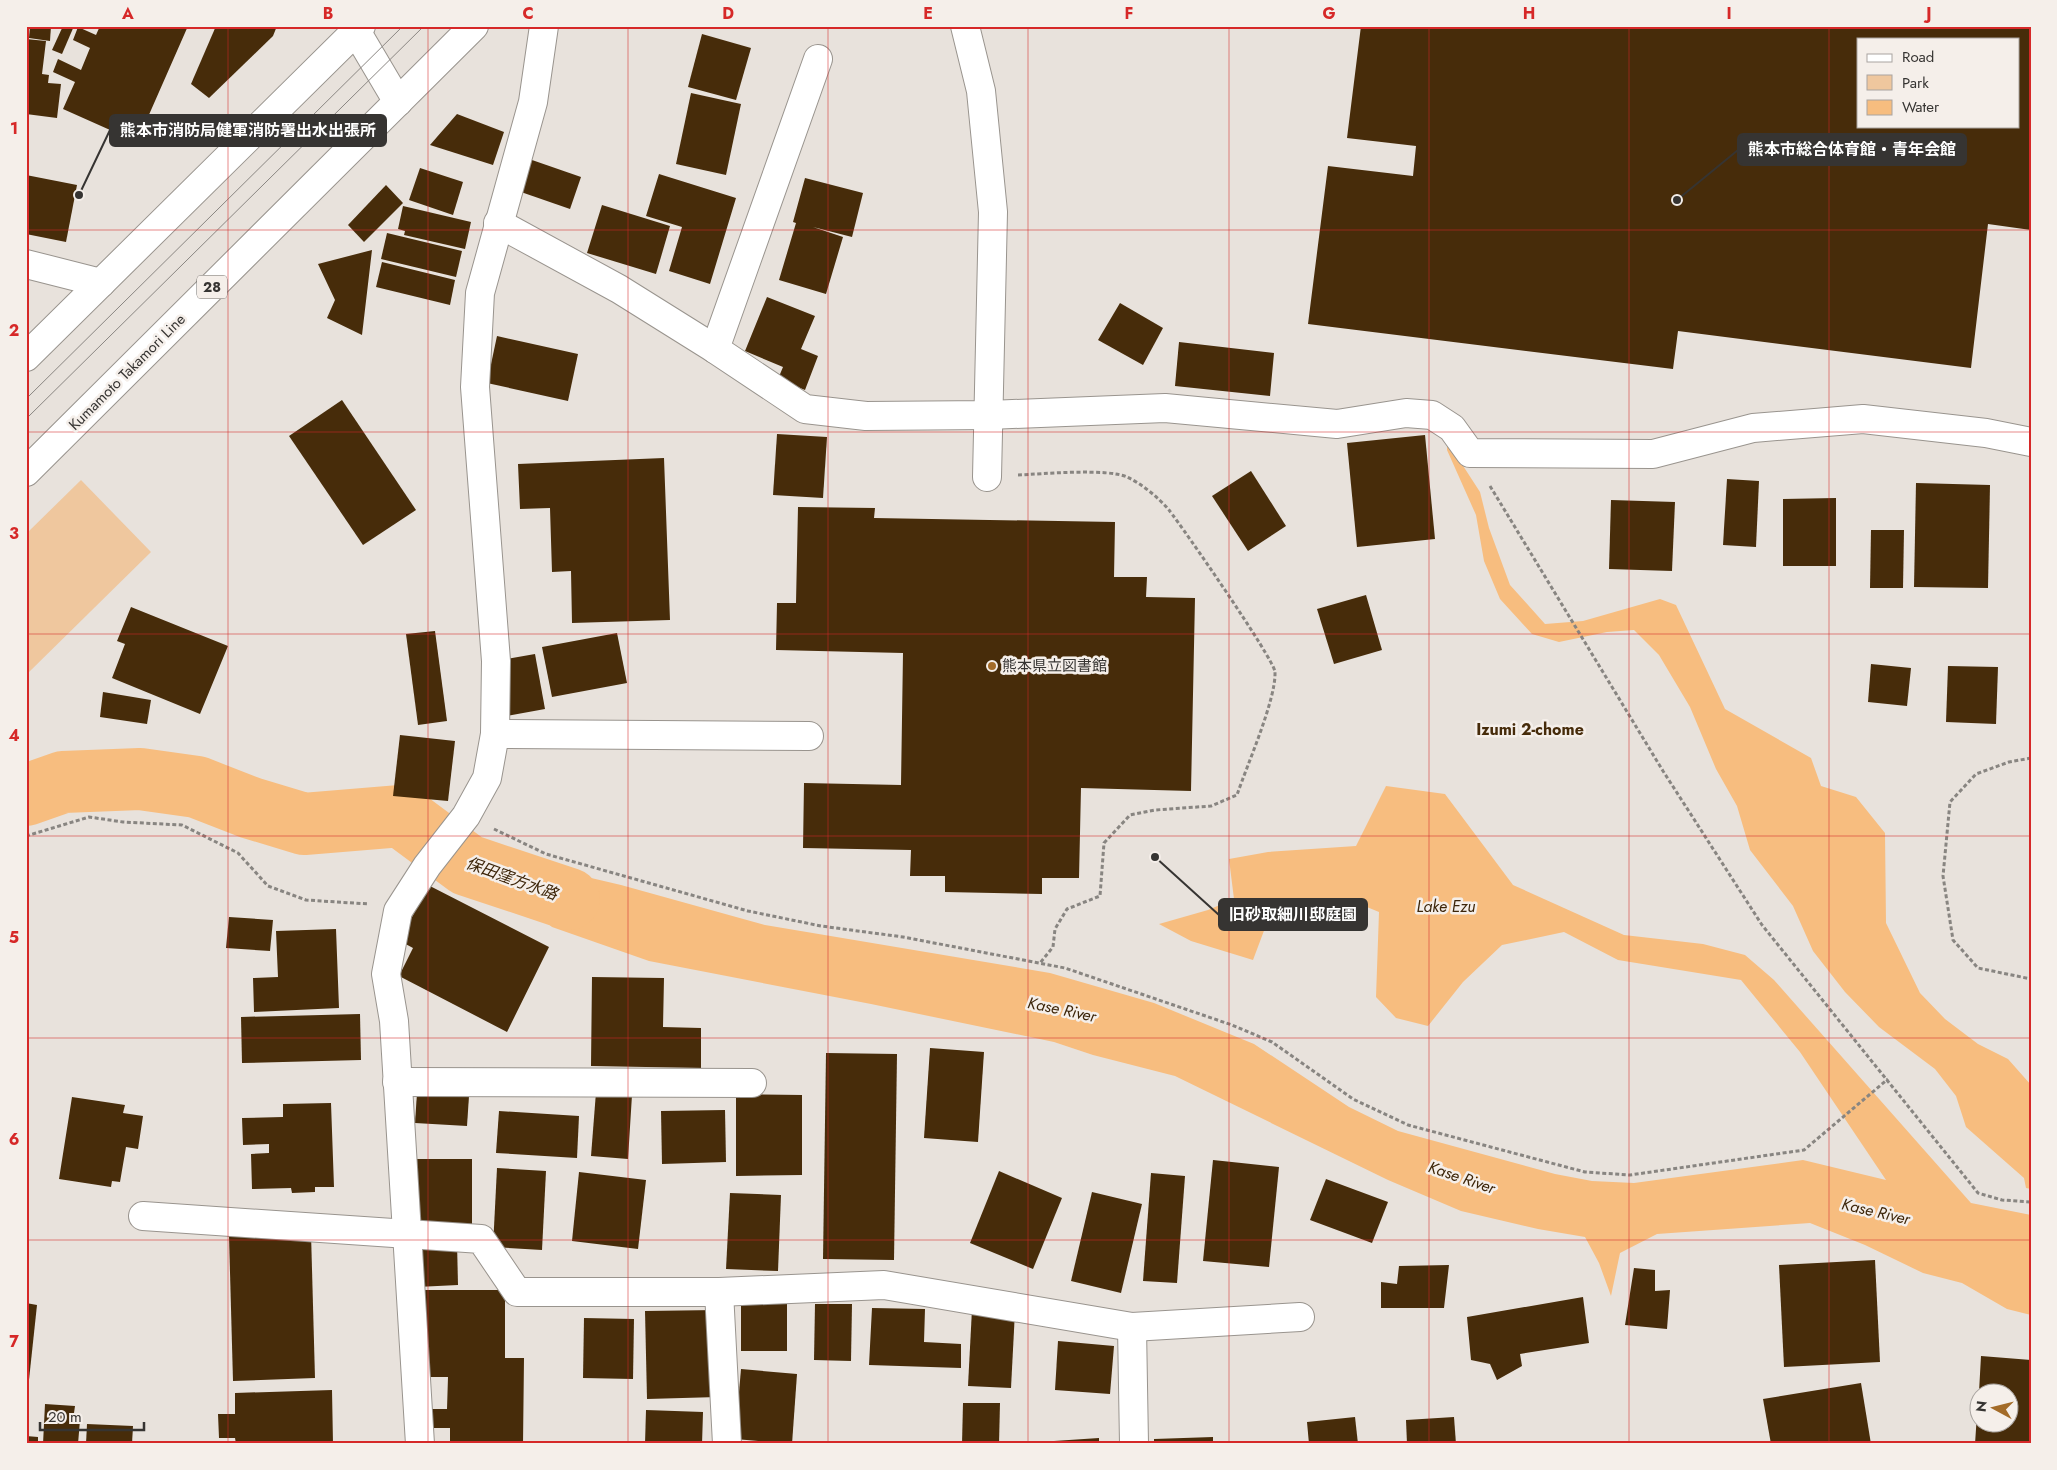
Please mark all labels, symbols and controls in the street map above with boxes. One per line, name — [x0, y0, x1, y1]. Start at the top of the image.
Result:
text: A — [121, 2, 134, 25]
text: B — [323, 2, 333, 25]
text: C — [522, 2, 534, 25]
text: D — [722, 2, 734, 25]
text: E — [923, 2, 933, 25]
text: F — [1125, 2, 1133, 25]
text: G — [1322, 2, 1336, 25]
text: H — [1523, 2, 1535, 25]
text: I — [1726, 2, 1732, 25]
text: J — [1923, 2, 1932, 25]
legend — [1857, 38, 2020, 128]
text: Road — [1902, 46, 1934, 68]
text: Park — [1902, 72, 1929, 94]
text: Water — [1902, 96, 1940, 118]
callout: 熊本市消防局健軍消防署出水出張所 — [110, 115, 386, 146]
text: 1 — [10, 117, 18, 140]
text: 熊本市消防局健軍消防署出水出張所 — [120, 119, 376, 142]
callout: 熊本市総合体育館・青年会館 — [1738, 134, 1966, 165]
text: 熊本市総合体育館・青年会館 — [1748, 138, 1956, 161]
road number: 28 — [197, 276, 227, 298]
street label: Kumamoto Takamori Line — [64, 308, 191, 435]
text: 2 — [9, 319, 19, 342]
text: 3 — [9, 522, 19, 545]
place label: 熊本県立図書館 — [1002, 655, 1107, 677]
marker: 熊本県立図書館 — [986, 660, 998, 672]
district label: Izumi 2-chome — [1476, 718, 1584, 741]
text: 4 — [8, 724, 20, 747]
water label: 保田窪方水路 — [463, 851, 563, 906]
water label: Lake Ezu — [1417, 895, 1475, 918]
callout: 旧砂取細川邸庭園 — [1219, 899, 1367, 930]
text: 旧砂取細川邸庭園 — [1229, 903, 1357, 926]
text: 5 — [9, 926, 19, 949]
water label: Kase River — [1026, 991, 1100, 1028]
text: 6 — [9, 1128, 19, 1151]
water label: Kase River — [1425, 1155, 1500, 1200]
water label: Kase River — [1840, 1192, 1914, 1231]
text: 7 — [9, 1330, 19, 1353]
north arrow — [1970, 1382, 2020, 1432]
scale bar — [40, 1400, 144, 1432]
text: N — [1970, 1400, 1992, 1413]
text: 20 m — [48, 1406, 82, 1428]

